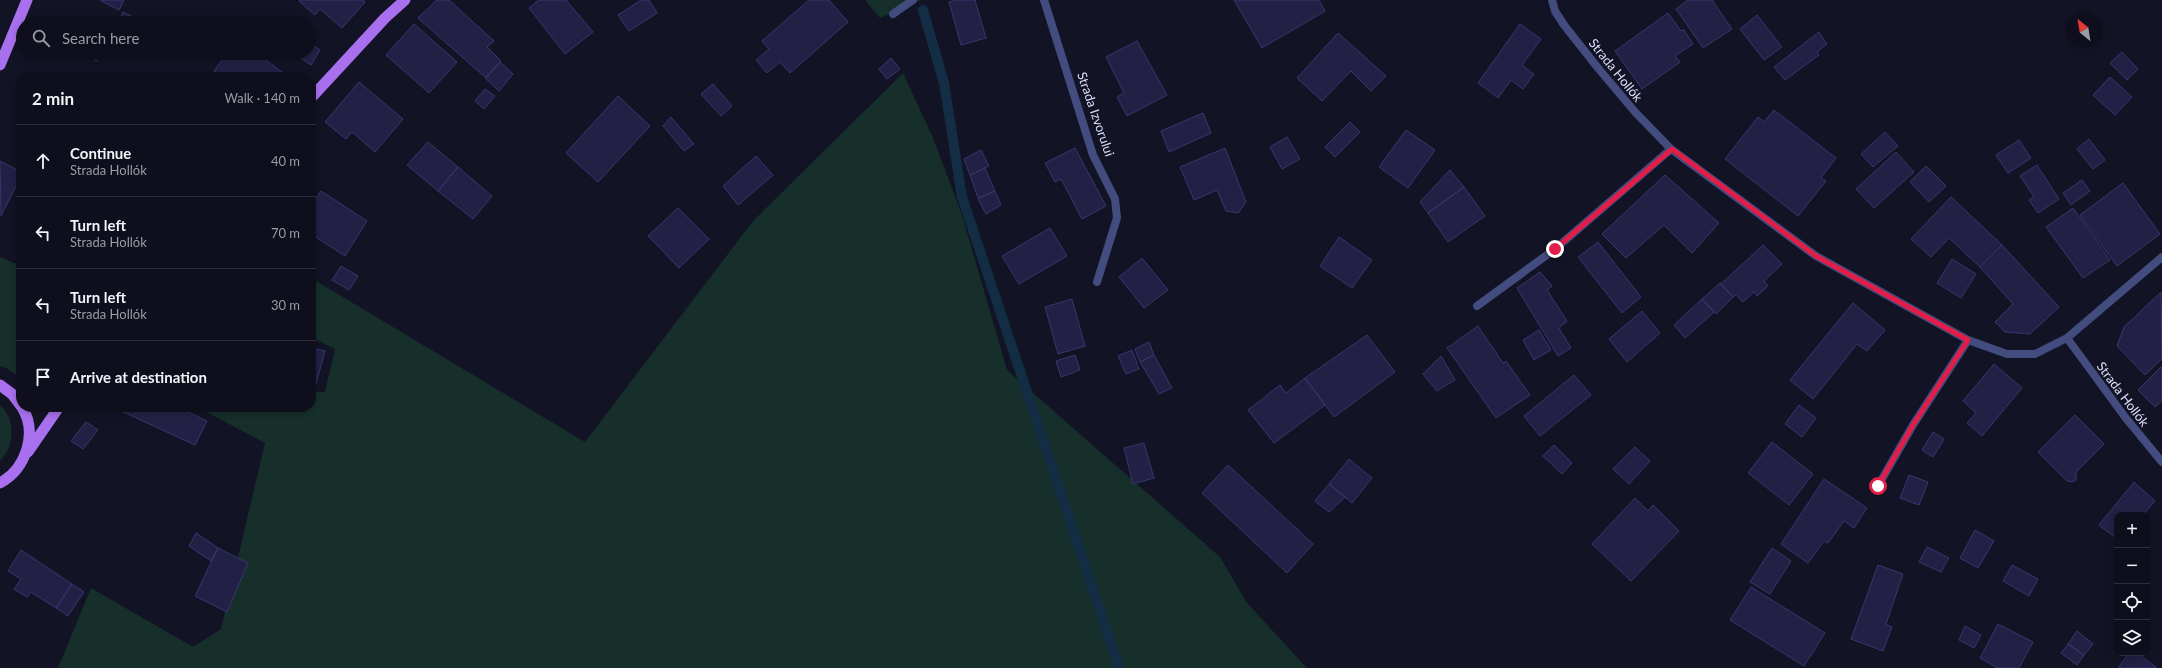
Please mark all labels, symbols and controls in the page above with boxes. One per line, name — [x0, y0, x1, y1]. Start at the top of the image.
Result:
north arrow — [2066, 12, 2102, 48]
search box — [16, 16, 316, 60]
icon: search — [30, 27, 52, 49]
text: Search here — [62, 29, 139, 47]
street label: Strada Hollók — [1586, 35, 1647, 105]
street label: Strada Izvorului — [1074, 70, 1118, 158]
text: 2 min — [32, 88, 74, 109]
text: Walk · 140 m — [224, 90, 300, 106]
text: Continue — [70, 144, 131, 162]
icon: ahead — [32, 150, 54, 172]
text: 40 m — [271, 153, 300, 169]
text: Strada Hollók — [70, 162, 147, 178]
text: Turn left — [70, 216, 126, 234]
icon: left — [32, 222, 54, 244]
text: 70 m — [271, 225, 300, 241]
text: Strada Hollók — [70, 234, 147, 250]
route end — [1546, 240, 1564, 258]
text: Turn left — [70, 288, 126, 306]
icon: left — [32, 294, 54, 316]
text: 30 m — [271, 297, 300, 313]
text: Strada Hollók — [70, 306, 147, 322]
street label: Strada Hollók — [2094, 359, 2153, 430]
icon: arrive — [32, 366, 54, 388]
text: Arrive at destination — [70, 368, 207, 386]
route start — [1869, 477, 1887, 495]
map controls — [2114, 512, 2150, 656]
button: + — [2114, 512, 2150, 548]
button: − — [2114, 548, 2150, 584]
button: locate — [2114, 584, 2150, 620]
button: layers — [2114, 620, 2150, 656]

